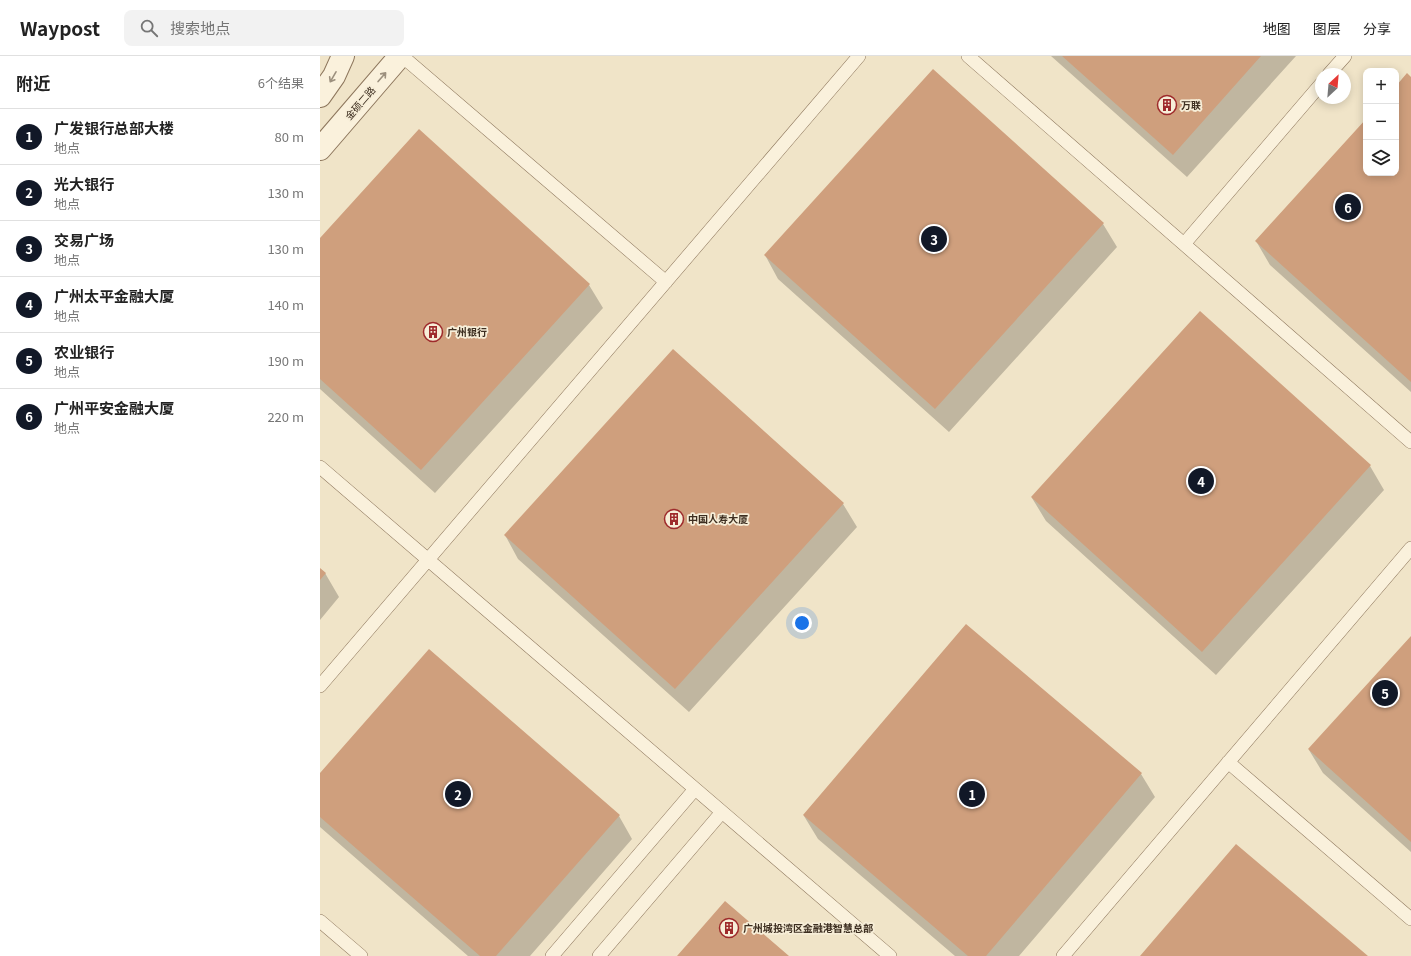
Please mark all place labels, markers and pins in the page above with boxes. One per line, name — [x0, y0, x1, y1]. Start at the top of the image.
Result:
building icon: 万联 — [1156, 94, 1178, 116]
place label: 万联 — [1181, 97, 1201, 112]
pin: 6 — [1335, 192, 1361, 222]
pin: 3 — [921, 224, 947, 254]
building icon: 广州银行 — [422, 321, 444, 343]
place label: 广州银行 — [447, 324, 487, 339]
pin: 4 — [1188, 466, 1214, 496]
building icon: 中国人寿大厦 — [663, 508, 685, 530]
place label: 中国人寿大厦 — [688, 511, 748, 526]
pin: 5 — [1372, 678, 1398, 708]
pin: 2 — [445, 779, 471, 809]
pin: 1 — [959, 779, 985, 809]
building icon: 广州城投湾区金融港智慧总部 — [718, 917, 740, 939]
place label: 广州城投湾区金融港智慧总部 — [743, 920, 873, 935]

